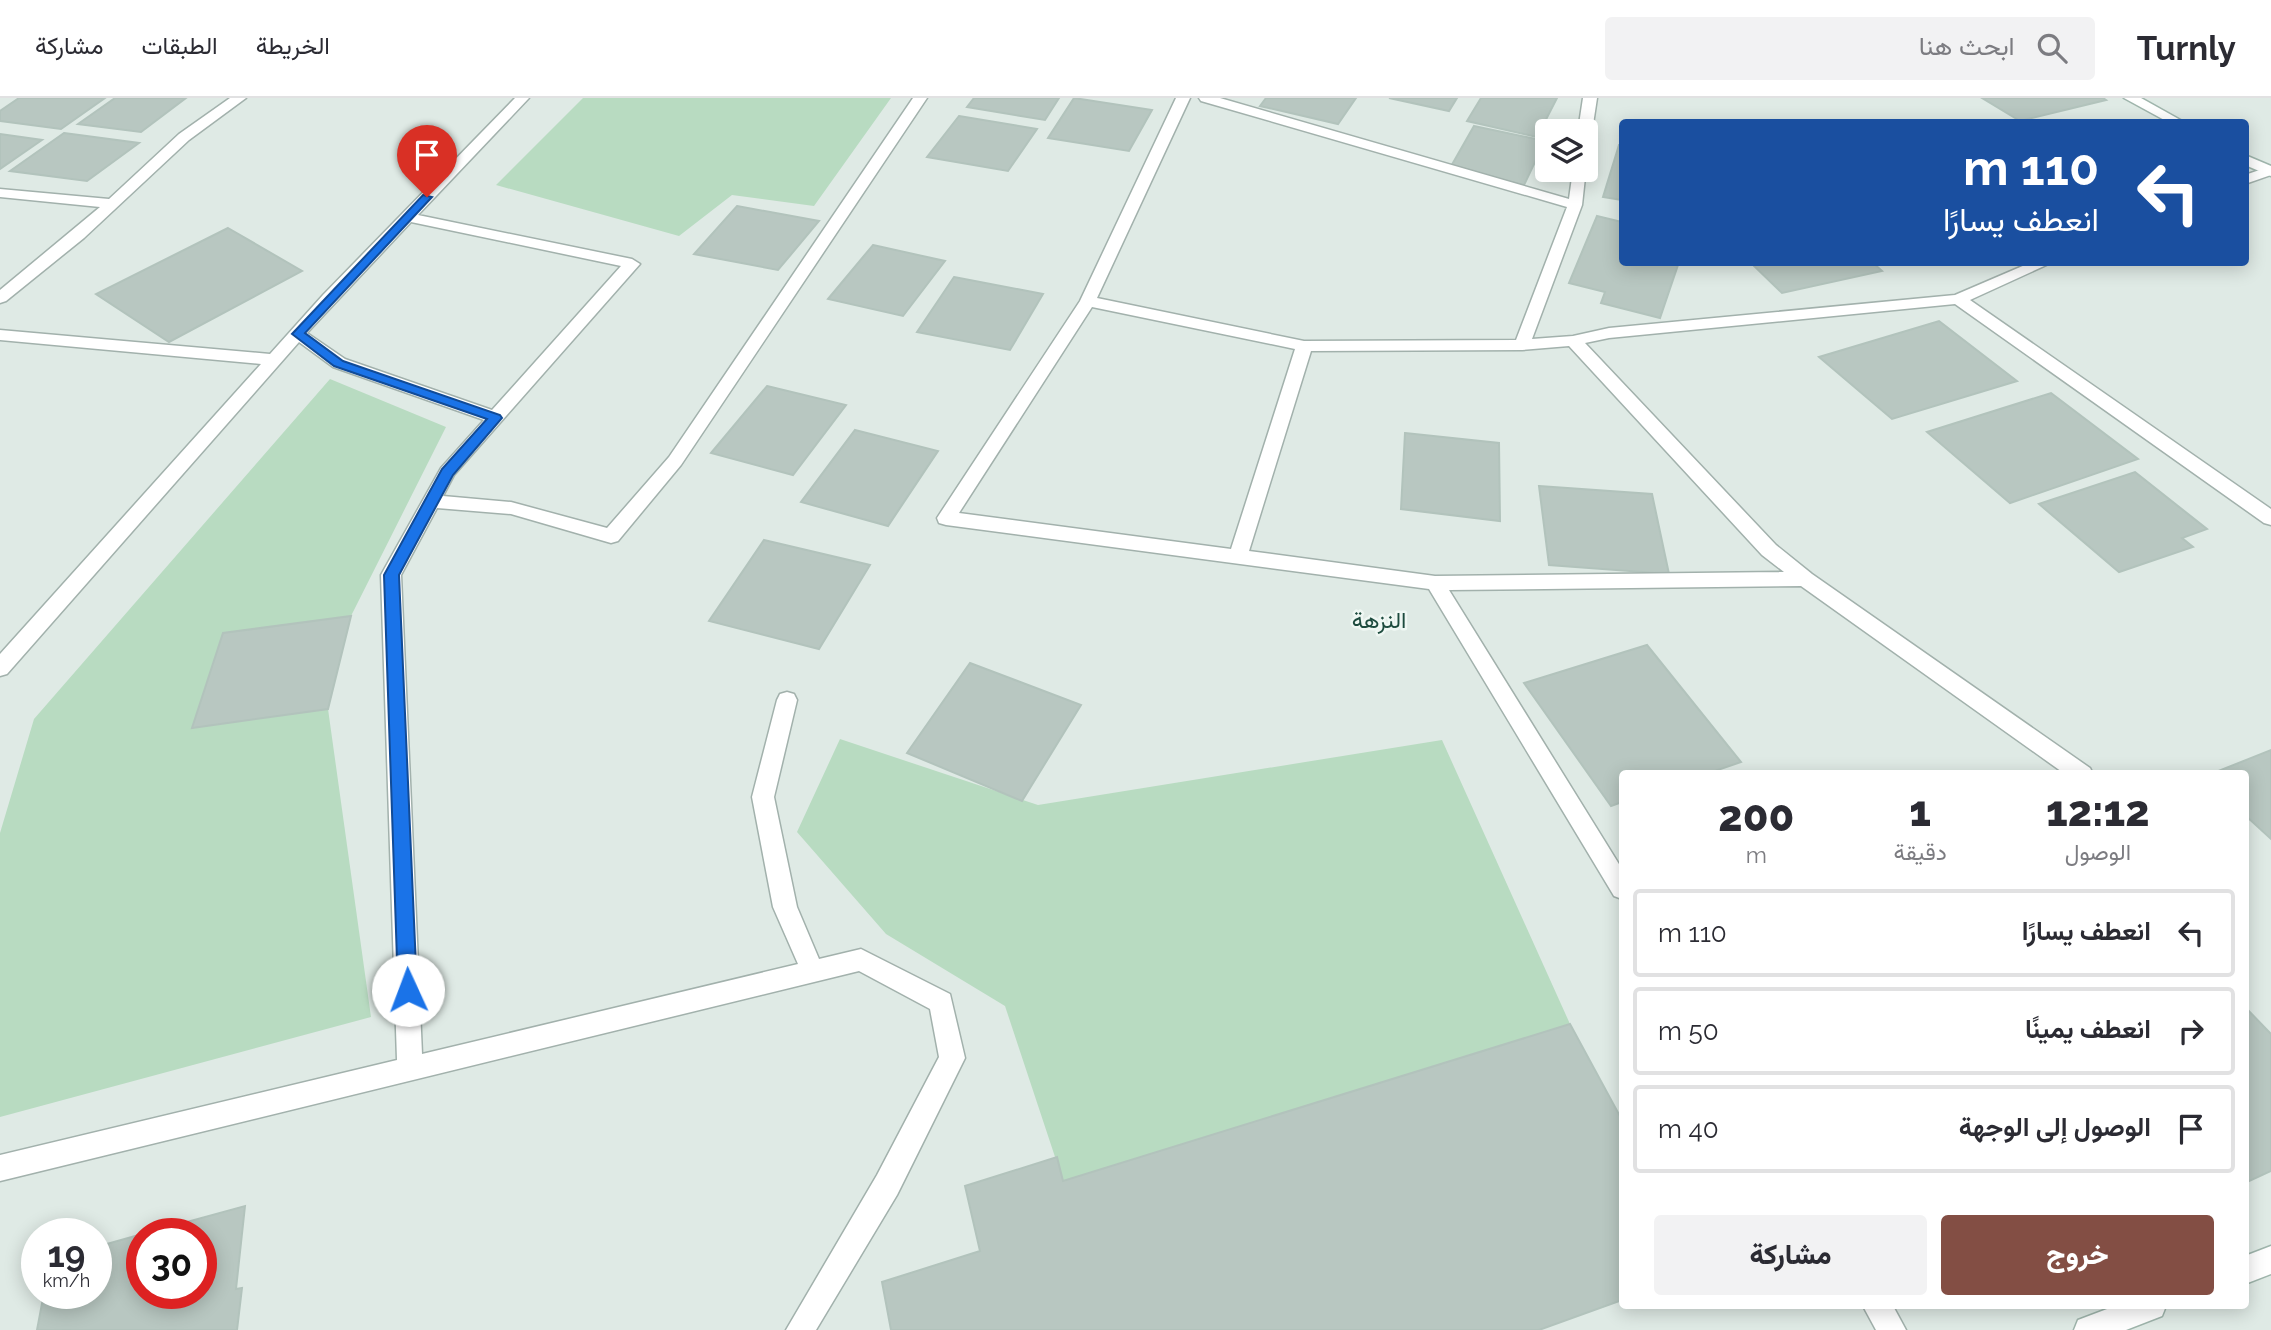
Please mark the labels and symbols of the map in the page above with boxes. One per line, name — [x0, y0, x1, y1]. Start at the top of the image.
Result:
pin — [397, 125, 457, 197]
district label: النزهة — [1352, 606, 1406, 635]
position arrow — [371, 953, 445, 1027]
speed limit sign: 30 — [126, 1218, 217, 1309]

